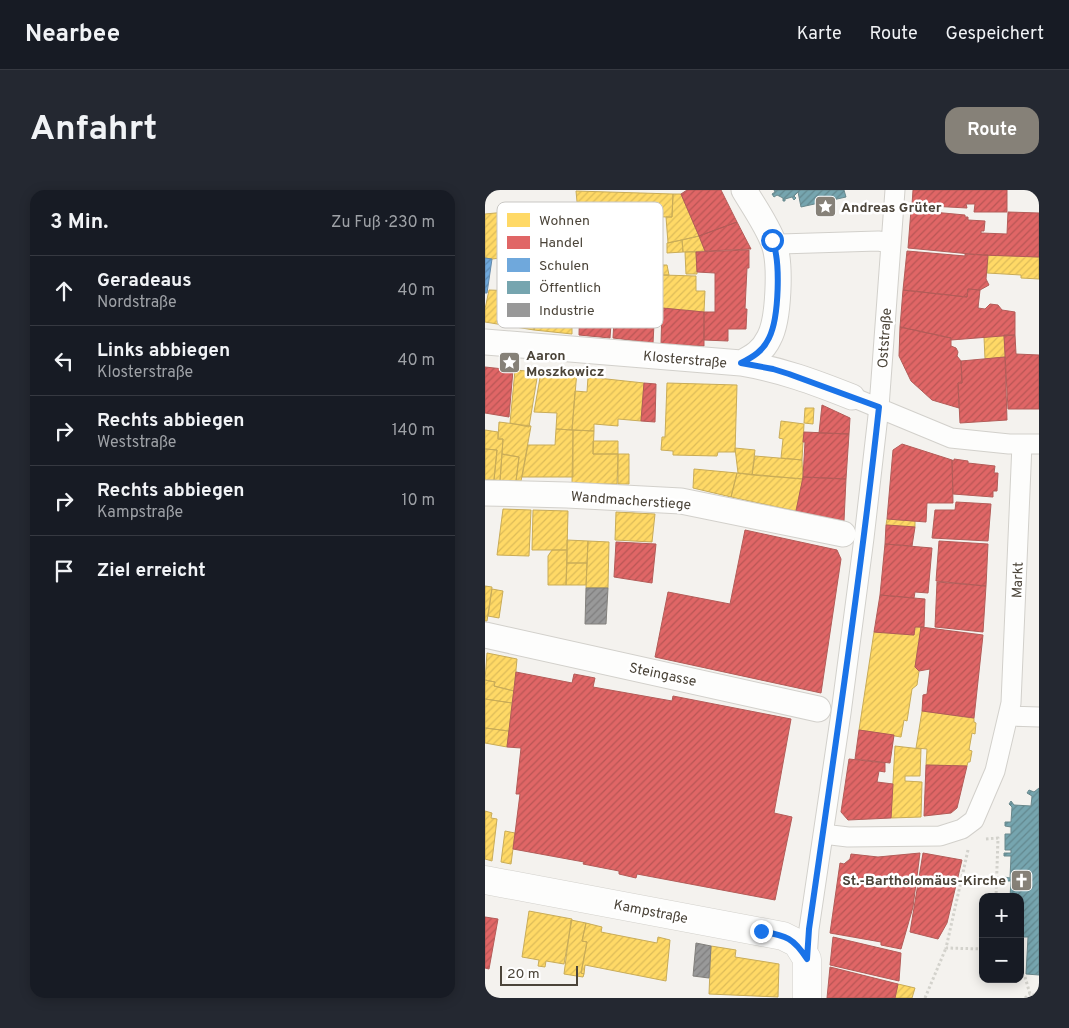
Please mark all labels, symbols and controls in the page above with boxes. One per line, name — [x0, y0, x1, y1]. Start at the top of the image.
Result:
text: Nearbee — [25, 20, 120, 50]
text: Karte — [797, 23, 842, 46]
text: Route — [870, 23, 918, 46]
text: Gespeichert — [946, 23, 1044, 46]
button: Route — [945, 107, 1039, 154]
text: Anfahrt — [30, 108, 157, 152]
place icon: Andreas Grüter — [813, 195, 837, 219]
place label: Andreas Grüter — [841, 200, 942, 217]
legend — [497, 202, 663, 328]
text: 3 Min. — [50, 209, 108, 236]
text: Zu Fuß · 230 m — [331, 213, 435, 233]
text: Wohnen — [539, 213, 590, 230]
route start — [761, 229, 784, 252]
text: Handel — [539, 235, 583, 252]
text: Schulen — [539, 258, 589, 275]
text: Geradeaus — [97, 269, 192, 293]
icon: ahead — [50, 277, 78, 305]
text: Öffentlich — [539, 279, 601, 297]
text: 40 m — [397, 281, 435, 301]
text: Nordstraße — [97, 293, 177, 313]
text: Industrie — [539, 303, 594, 320]
street label: Oststraße — [875, 307, 896, 369]
text: Links abbiegen — [97, 339, 230, 363]
icon: left — [50, 347, 78, 375]
place label: Aaron Moszkowicz — [526, 348, 604, 381]
street label: Klosterstraße — [642, 348, 727, 373]
text: 40 m — [397, 351, 435, 371]
place icon: Aaron Moszkowicz — [498, 351, 522, 375]
text: Klosterstraße — [97, 363, 193, 383]
text: Rechts abbiegen — [97, 409, 245, 433]
icon: right — [50, 417, 78, 445]
text: 140 m — [392, 421, 435, 441]
text: Weststraße — [97, 433, 176, 453]
text: Rechts abbiegen — [97, 479, 245, 503]
icon: right — [50, 487, 78, 515]
street label: Wandmacherstiege — [570, 489, 692, 514]
text: 10 m — [401, 491, 435, 511]
text: Kampstraße — [97, 503, 183, 523]
icon: arrive — [50, 557, 78, 585]
text: Ziel erreicht — [97, 559, 206, 583]
street label: Markt — [1009, 562, 1028, 599]
street label: Steingasse — [627, 660, 698, 691]
church icon: St.-Bartholomäus-Kirche — [1010, 868, 1034, 892]
place label: St.-Bartholomäus-Kirche — [842, 873, 1006, 890]
map controls — [979, 893, 1024, 983]
button: + — [979, 893, 1024, 938]
street label: Kampstraße — [612, 897, 689, 928]
route end — [750, 920, 773, 943]
button: − — [979, 938, 1024, 983]
scale bar — [500, 963, 577, 986]
text: 20 m — [507, 966, 540, 983]

